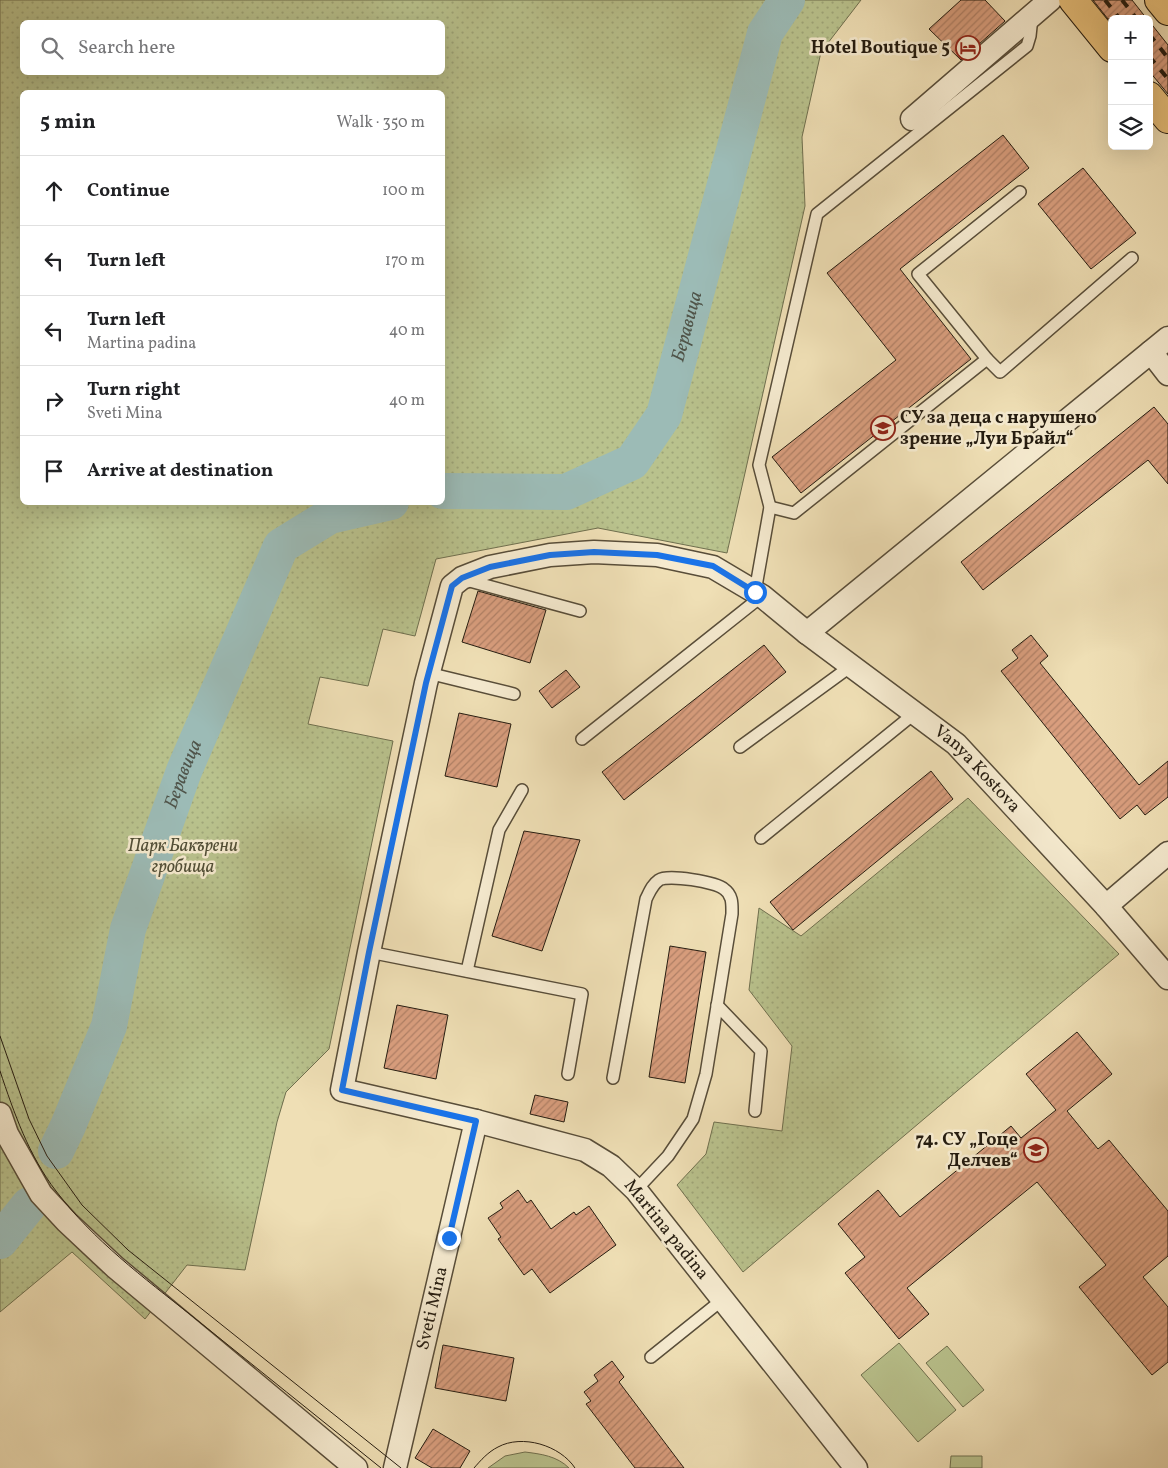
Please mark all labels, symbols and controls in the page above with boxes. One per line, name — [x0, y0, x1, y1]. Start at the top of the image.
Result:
map controls — [1108, 15, 1153, 150]
button: + — [1108, 15, 1153, 60]
search box — [20, 20, 445, 75]
icon: search — [38, 34, 66, 62]
text: Search here — [78, 35, 175, 61]
hotel icon: Hotel Boutique 5 — [955, 35, 981, 61]
place label: Hotel Boutique 5 — [811, 36, 950, 61]
button: − — [1108, 60, 1153, 105]
button: layers — [1108, 105, 1153, 150]
text: 5 min — [40, 108, 96, 137]
text: Walk · 350 m — [337, 112, 425, 134]
icon: ahead — [40, 177, 68, 205]
text: Continue — [87, 178, 170, 204]
text: 100 m — [382, 180, 425, 202]
icon: left — [40, 247, 68, 275]
text: Turn left — [87, 248, 166, 274]
text: 170 m — [385, 250, 425, 272]
water label: Беравица — [666, 288, 709, 364]
text: Turn left — [87, 307, 166, 333]
icon: left — [40, 317, 68, 345]
text: 40 m — [389, 320, 425, 342]
text: Martina padina — [87, 333, 196, 355]
text: Turn right — [87, 377, 180, 403]
icon: right — [40, 387, 68, 415]
text: 40 m — [389, 390, 425, 412]
text: Sveti Mina — [87, 403, 163, 425]
place label: СУ за деца с нарушено зрение „Луи Брайл“ — [900, 406, 1097, 452]
school or university icon: СУ за деца с нарушено зрение „Луи Брайл“ — [870, 415, 896, 441]
icon: arrive — [40, 457, 68, 485]
text: Arrive at destination — [87, 458, 273, 484]
route start — [744, 581, 767, 604]
street label: Vanya Kostova — [928, 719, 1026, 818]
water label: Беравица — [159, 736, 209, 812]
park label: Парк Бакърени гробища — [128, 834, 238, 880]
place label: 74. СУ „Гоце Делчев“ — [915, 1128, 1018, 1174]
school or university icon: 74. СУ „Гоце Делчев“ — [1023, 1137, 1049, 1163]
street label: Martina padina — [618, 1174, 714, 1286]
route end — [438, 1227, 461, 1250]
street label: Sveti Mina — [410, 1264, 454, 1353]

